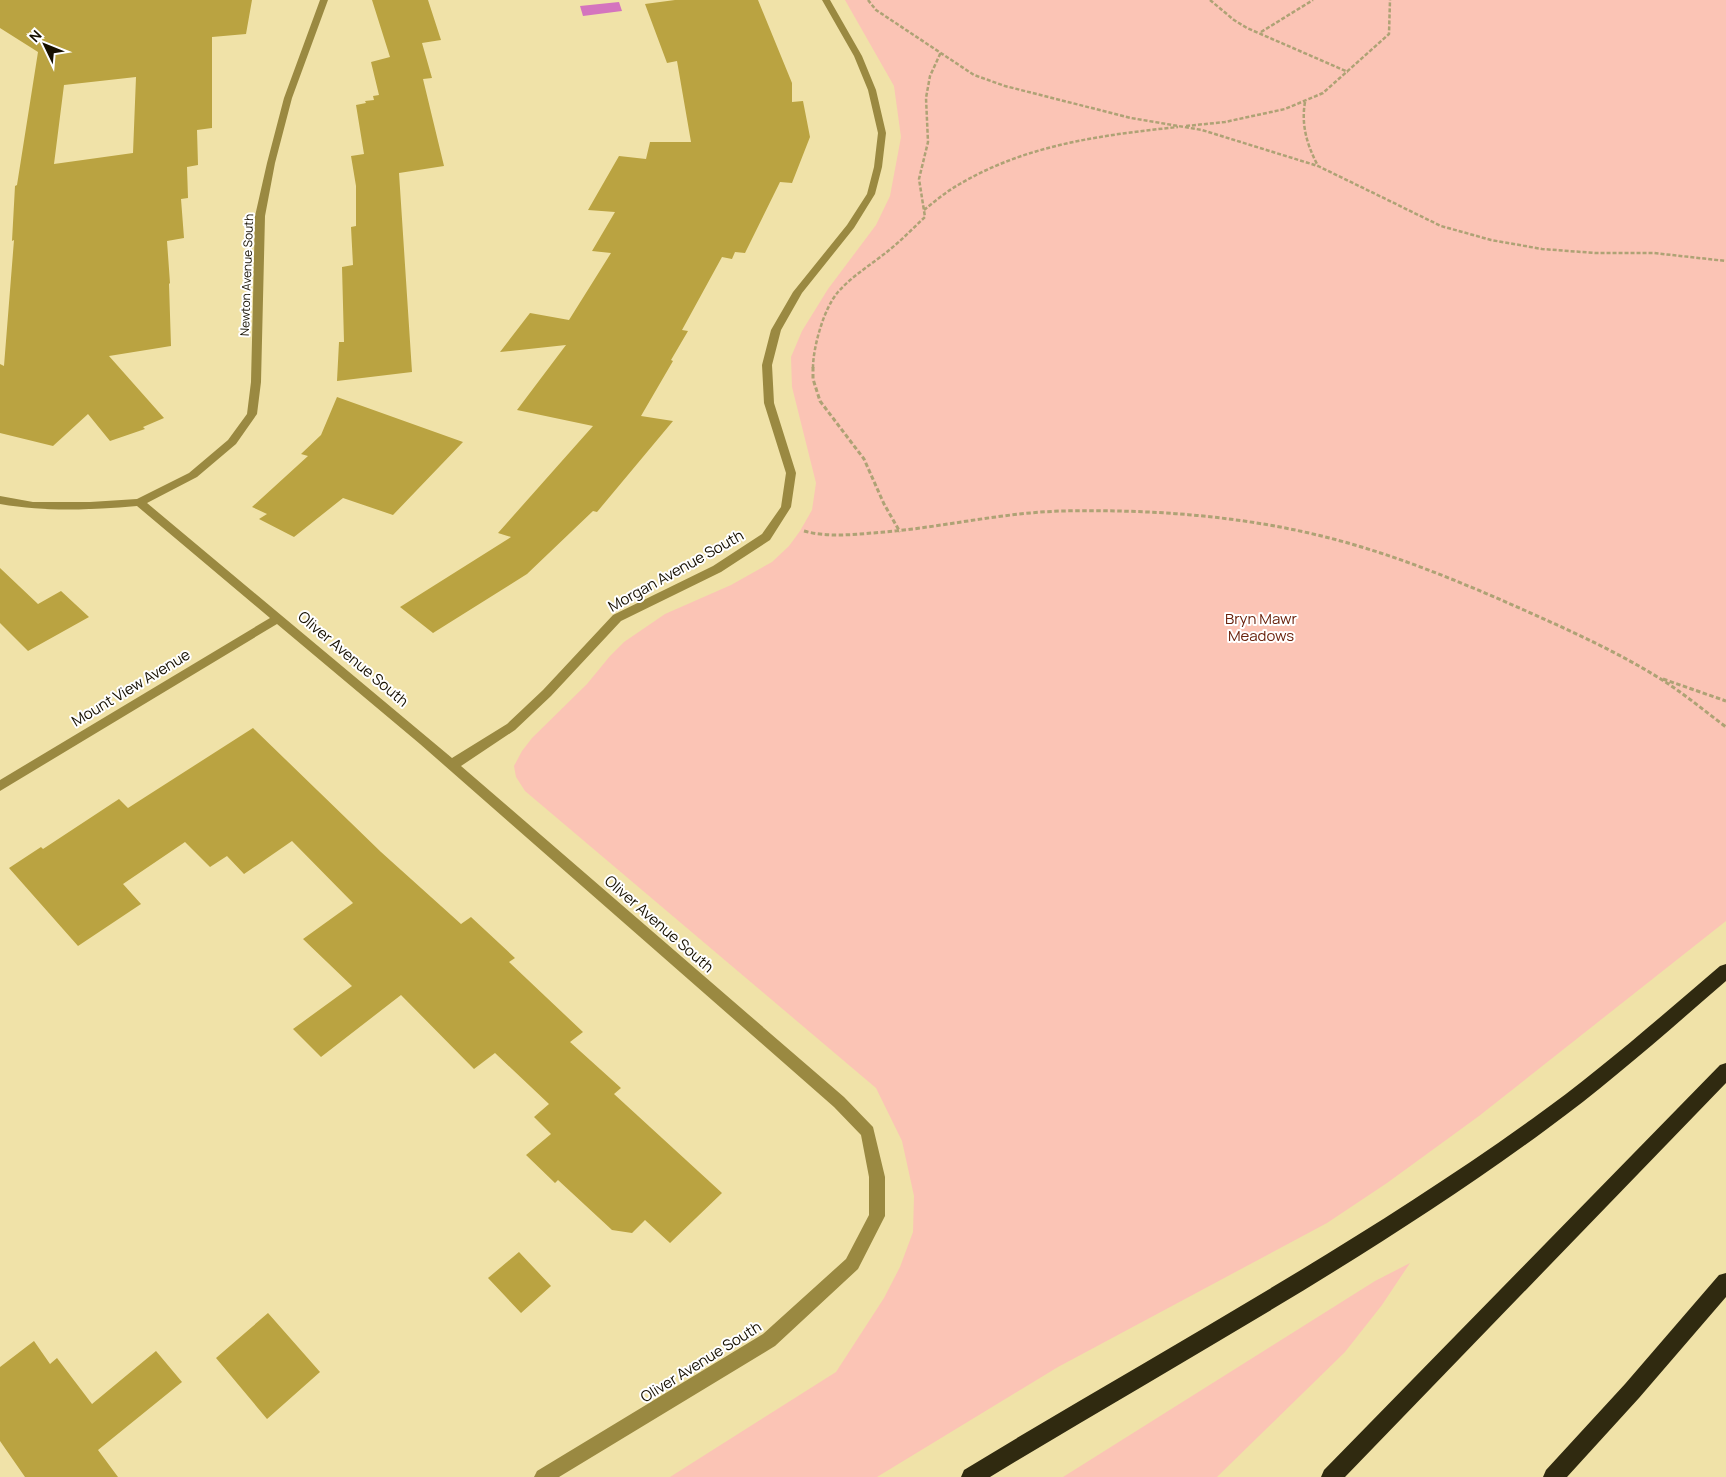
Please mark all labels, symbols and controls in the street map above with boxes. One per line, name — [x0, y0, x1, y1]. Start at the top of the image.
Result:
north arrow — [20, 20, 70, 70]
text: N — [25, 26, 46, 46]
street label: Newton Avenue South — [236, 214, 257, 336]
street label: Morgan Avenue South — [604, 524, 747, 617]
street label: Oliver Avenue South — [293, 606, 413, 711]
park label: Bryn Mawr Meadows — [1225, 608, 1298, 646]
street label: Mount View Avenue — [68, 644, 194, 731]
street label: Oliver Avenue South — [600, 870, 719, 977]
street label: Oliver Avenue South — [636, 1316, 765, 1407]

